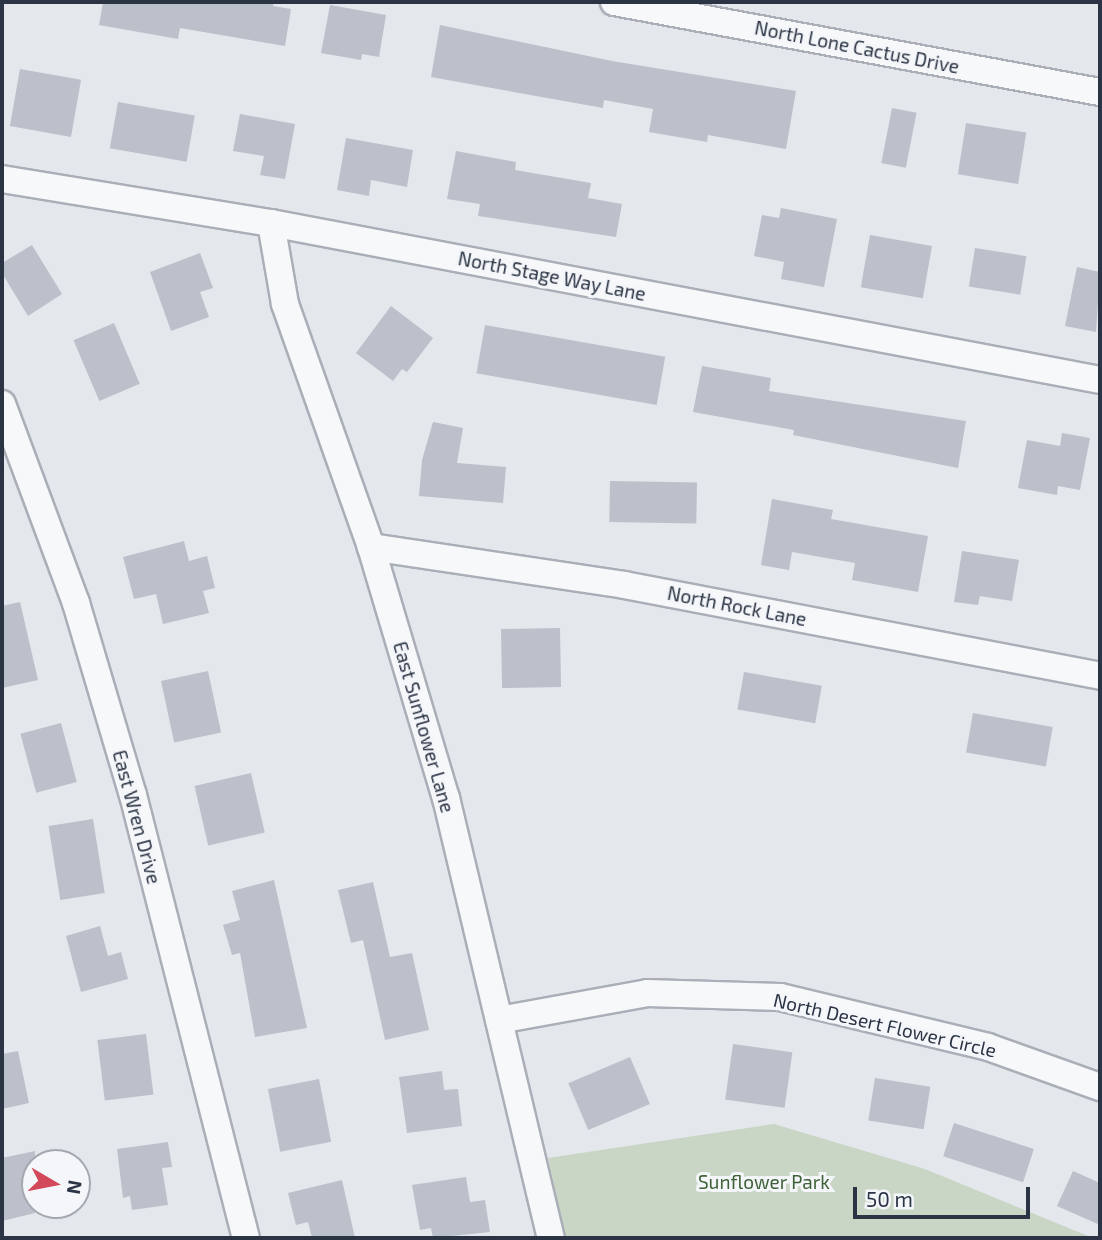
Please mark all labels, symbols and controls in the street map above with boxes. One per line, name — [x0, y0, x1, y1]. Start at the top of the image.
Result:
street label: North Lone Cactus Drive — [753, 16, 961, 78]
street label: North Stage Way Lane — [456, 247, 648, 305]
street label: North Rock Lane — [665, 581, 809, 631]
street label: East Sunflower Lane — [389, 639, 459, 815]
street label: East Wren Drive — [108, 747, 166, 887]
street label: North Desert Flower Circle — [771, 988, 999, 1062]
north arrow — [21, 1149, 91, 1219]
park label: Sunflower Park — [698, 1171, 830, 1193]
scale bar — [857, 1174, 1034, 1218]
text: N — [63, 1179, 88, 1196]
text: 50 m — [866, 1186, 913, 1211]

